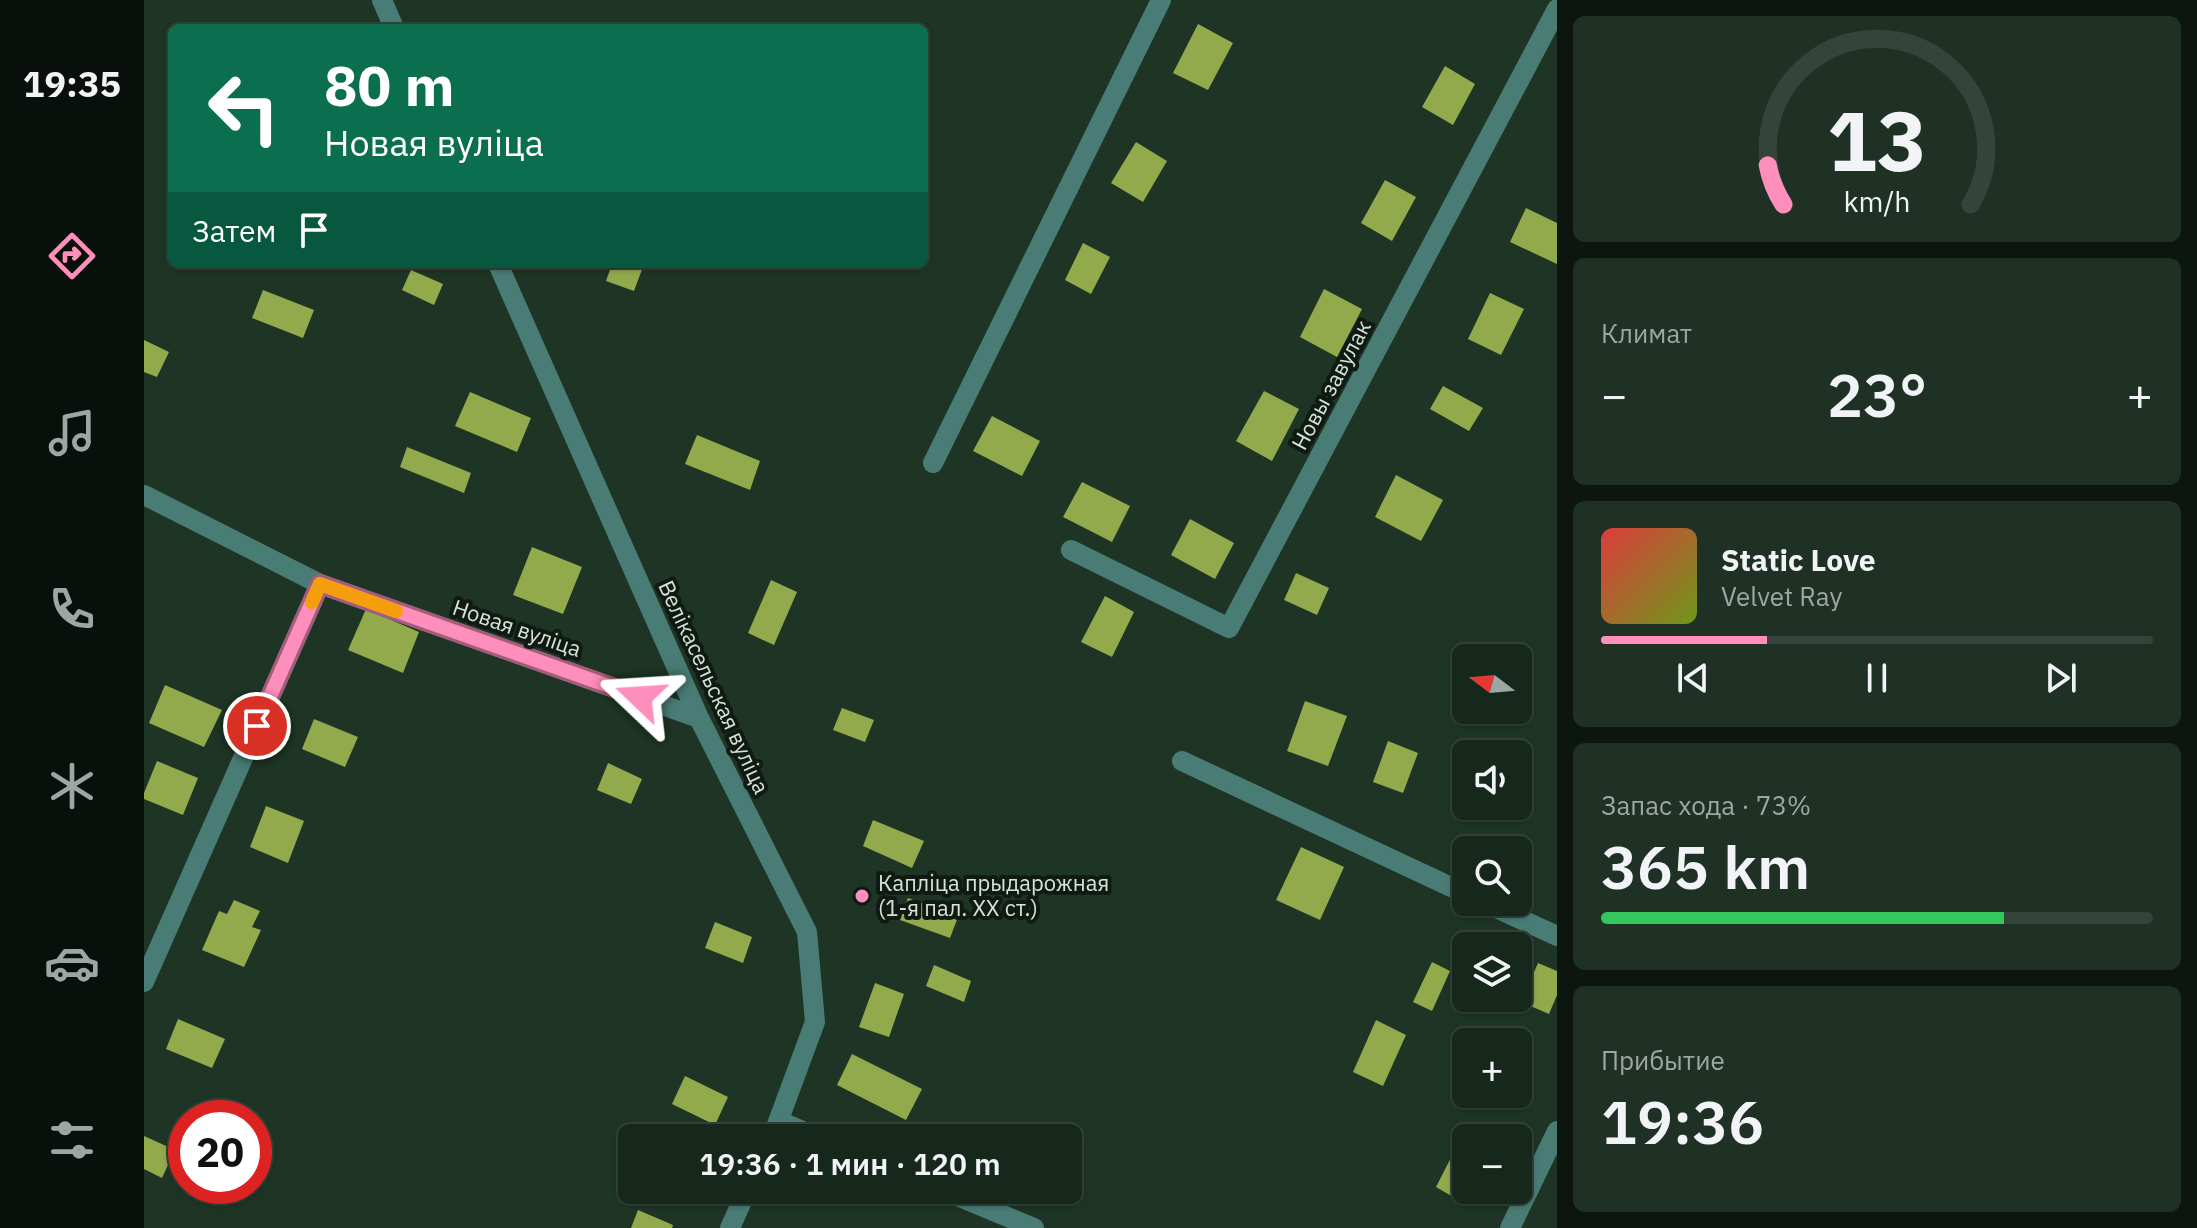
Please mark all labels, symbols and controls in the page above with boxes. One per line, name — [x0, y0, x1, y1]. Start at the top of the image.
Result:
text: 80 m — [324, 49, 454, 121]
icon: left — [192, 56, 296, 160]
text: 19:35 — [23, 60, 121, 107]
text: 13 — [1827, 86, 1927, 194]
text: Новая вуліца — [324, 119, 544, 166]
text: km/h — [1843, 183, 1911, 220]
icon: arrive — [292, 208, 336, 252]
text: Затем — [192, 211, 276, 250]
icon: directions — [44, 228, 100, 284]
street label: Новы завулак — [1284, 315, 1377, 455]
text: Климат — [1601, 316, 1692, 350]
text: 23° — [1827, 355, 1927, 434]
text: − — [1601, 366, 1627, 423]
text: + — [2127, 366, 2153, 423]
icon: music — [44, 405, 100, 461]
text: Static Love — [1721, 540, 1876, 579]
street label: Велікасельская вуліца — [652, 575, 777, 798]
text: Velvet Ray — [1721, 579, 1842, 613]
icon: phone — [44, 581, 100, 637]
street label: Новая вуліца — [449, 592, 586, 663]
north arrow — [1452, 644, 1532, 724]
map controls — [1452, 644, 1532, 1204]
position arrow — [598, 655, 682, 739]
icon: previous — [1671, 656, 1715, 700]
icon: pause — [1855, 656, 1899, 700]
icon: next — [2039, 656, 2083, 700]
pin — [223, 692, 291, 760]
icon: arrive — [235, 704, 279, 748]
button: sound — [1452, 740, 1532, 820]
icon: climate — [44, 758, 100, 814]
text: Запас хода · 73% — [1601, 788, 1811, 822]
text: 365 km — [1601, 827, 1810, 906]
button: search — [1452, 836, 1532, 916]
place label: Капліца прыдарожная (1-я пал. XX ст.) — [878, 868, 1109, 922]
marker: Капліца прыдарожная (1-я пал. XX ст.) — [853, 887, 871, 905]
button: layers — [1452, 932, 1532, 1012]
icon: car — [44, 935, 100, 991]
button: + — [1452, 1028, 1532, 1108]
text: Прибытие — [1601, 1043, 1725, 1077]
text: 19:36 — [1601, 1082, 1764, 1161]
speed limit sign: 20 — [168, 1100, 272, 1204]
icon: filters — [44, 1112, 100, 1168]
button: − — [1452, 1124, 1532, 1204]
text: 19:36 · 1 мин · 120 m — [699, 1144, 1001, 1183]

